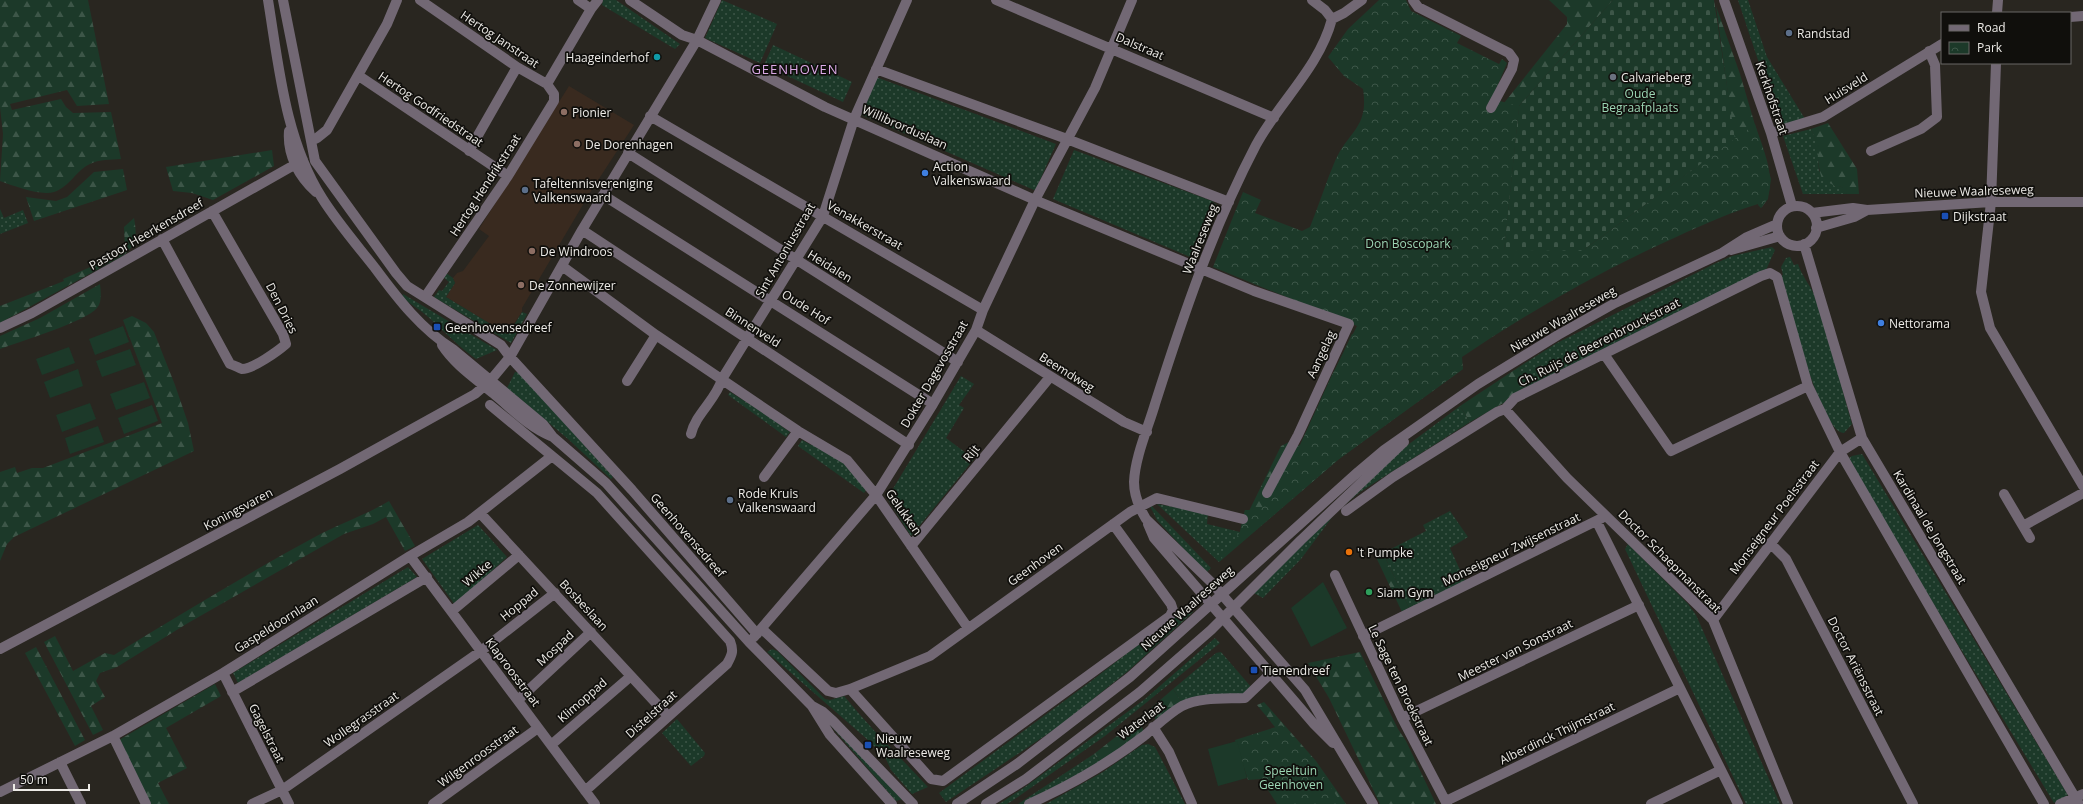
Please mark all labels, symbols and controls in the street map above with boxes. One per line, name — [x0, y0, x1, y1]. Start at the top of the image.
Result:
street label: Hertog Janstraat — [457, 6, 543, 72]
legend — [1941, 12, 2071, 64]
text: Road — [1977, 19, 2006, 36]
place label: Randstad — [1797, 25, 1850, 42]
street label: Dalstraat — [1113, 28, 1167, 64]
marker: Randstad — [1784, 28, 1794, 38]
text: Park — [1977, 39, 2003, 56]
place label: Haageinderhof — [566, 49, 650, 66]
marker: Haageinderhof — [652, 52, 662, 62]
street label: Kerkhofstraat — [1752, 59, 1792, 137]
district label: GEENHOVEN — [751, 60, 839, 78]
street label: Hertog Godfriedstraat — [375, 67, 487, 151]
street label: Huisveld — [1821, 68, 1871, 108]
place label: Calvarieberg — [1621, 69, 1692, 86]
marker: Calvarieberg — [1608, 72, 1618, 82]
park label: Oude Begraafplaats — [1602, 85, 1679, 116]
street label: Willibrorduslaan — [860, 101, 950, 153]
place label: Pionier — [572, 104, 612, 121]
marker: Pionier — [559, 107, 569, 117]
street label: Hertog Hendrikstraat — [446, 131, 524, 239]
place label: De Dorenhagen — [585, 136, 673, 153]
marker: De Dorenhagen — [572, 139, 582, 149]
place label: Action Valkenswaard — [933, 158, 1011, 189]
marker: Action Valkenswaard — [920, 168, 930, 178]
place label: Tafeltennisvereniging Valkenswaard — [533, 175, 653, 206]
street label: Nieuwe Waalreseweg — [1914, 180, 2034, 202]
marker: Tafeltennisvereniging Valkenswaard — [520, 185, 530, 195]
street label: Pastoor Heerkensdreef — [86, 194, 207, 274]
street label: Venakkerstraat — [824, 196, 906, 254]
street label: Sint Antoniusstraat — [751, 200, 819, 300]
street label: Waalreseweg — [1178, 201, 1222, 277]
place label: Dijkstraat — [1953, 208, 2007, 225]
marker: Dijkstraat — [1940, 211, 1950, 221]
park label: Don Boscopark — [1365, 235, 1451, 252]
place label: De Windroos — [540, 243, 613, 260]
marker: De Windroos — [527, 246, 537, 256]
street label: Heidalen — [804, 246, 856, 286]
place label: De Zonnewijzer — [529, 277, 616, 294]
street label: Den Dries — [262, 280, 302, 337]
marker: De Zonnewijzer — [516, 280, 526, 290]
street label: Nieuwe Waalreseweg — [1507, 282, 1619, 356]
street label: Oude Hof — [779, 285, 834, 329]
street label: Ch. Ruijs de Beerenbrouckstraat — [1515, 294, 1683, 390]
street label: Binnenveld — [722, 303, 784, 351]
place label: Nettorama — [1889, 315, 1950, 332]
street label: Dokter Dagevosstraat — [896, 317, 972, 431]
marker: Nettorama — [1876, 318, 1886, 328]
place label: Geenhovensedreef — [445, 319, 552, 336]
marker: Geenhovensedreef — [432, 322, 442, 332]
street label: Aangelag — [1302, 327, 1340, 381]
street label: Beemdweg — [1036, 348, 1098, 396]
street label: Rijt — [959, 441, 983, 465]
street label: Monseigneur Poelsstraat — [1725, 456, 1823, 578]
street label: Kardinaal de Jongstraat — [1889, 467, 1971, 587]
street label: Koningsvaren — [200, 484, 276, 534]
place label: Rode Kruis Valkenswaard — [738, 485, 816, 516]
street label: Gelukken — [882, 486, 926, 538]
street label: Geenhovensedreef — [647, 489, 730, 581]
marker: Rode Kruis Valkenswaard — [725, 495, 735, 505]
street label: Doctor Schaepmanstraat — [1615, 506, 1725, 616]
street label: Monseigneur Zwijsenstraat — [1439, 508, 1583, 590]
street label: Geenhoven — [1004, 538, 1066, 590]
place label: 't Pumpke — [1357, 544, 1413, 561]
marker: 't Pumpke — [1344, 547, 1354, 557]
street label: Wikke — [459, 556, 495, 590]
street label: Nieuwe Waalreseweg — [1137, 561, 1237, 654]
street label: Bosbeslaan — [556, 576, 612, 634]
street label: Hoppad — [496, 583, 542, 625]
place label: Siam Gym — [1377, 584, 1433, 601]
marker: Siam Gym — [1364, 587, 1374, 597]
street label: Gaspeldoornlaan — [231, 591, 321, 657]
street label: Doctor Ariënsstraat — [1824, 614, 1888, 718]
street label: Meester van Sonstraat — [1455, 615, 1575, 685]
street label: Le Sage ten Broekstraat — [1364, 622, 1438, 748]
street label: Mospad — [533, 626, 577, 670]
street label: Klaproosstraat — [482, 634, 544, 710]
place label: Tienendreef — [1262, 662, 1331, 679]
marker: Tienendreef — [1249, 665, 1259, 675]
street label: Klimoppad — [554, 674, 610, 726]
street label: Distelstraat — [622, 686, 680, 742]
street label: Wollegrasstraat — [320, 687, 402, 751]
street label: Waterlaat — [1114, 697, 1168, 743]
street label: Alberdinck Thijmstraat — [1497, 698, 1617, 768]
street label: Gagelstraat — [245, 701, 289, 765]
street label: Wilgenroosstraat — [434, 721, 522, 791]
place label: Nieuw Waalreseweg — [876, 730, 951, 761]
marker: Nieuw Waalreseweg — [863, 740, 873, 750]
park label: Speeltuin Geenhoven — [1259, 762, 1323, 793]
scale bar — [14, 766, 89, 792]
text: 50 m — [20, 771, 48, 788]

